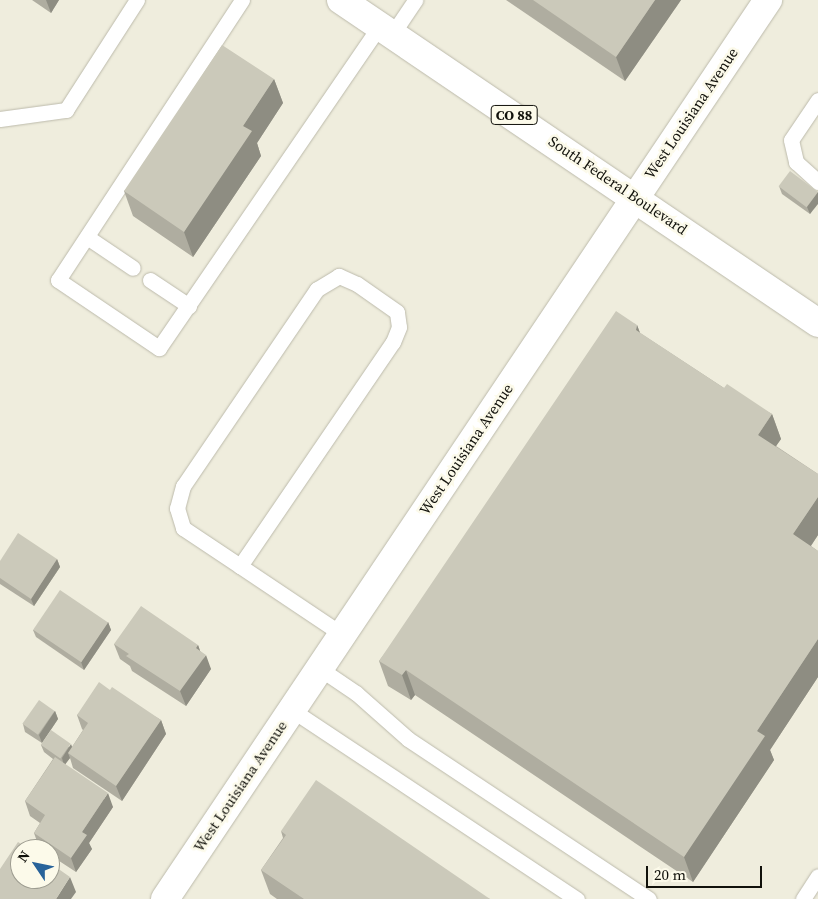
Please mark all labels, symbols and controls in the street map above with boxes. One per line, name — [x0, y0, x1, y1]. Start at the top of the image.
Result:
street label: West Louisiana Avenue — [640, 44, 742, 182]
road number: CO 88 — [490, 104, 538, 126]
street label: South Federal Boulevard — [545, 132, 691, 238]
street label: West Louisiana Avenue — [415, 380, 517, 518]
street label: West Louisiana Avenue — [189, 717, 291, 855]
north arrow — [10, 839, 60, 889]
text: N — [12, 846, 35, 866]
scale bar — [648, 856, 764, 888]
text: 20 m — [654, 864, 686, 885]

